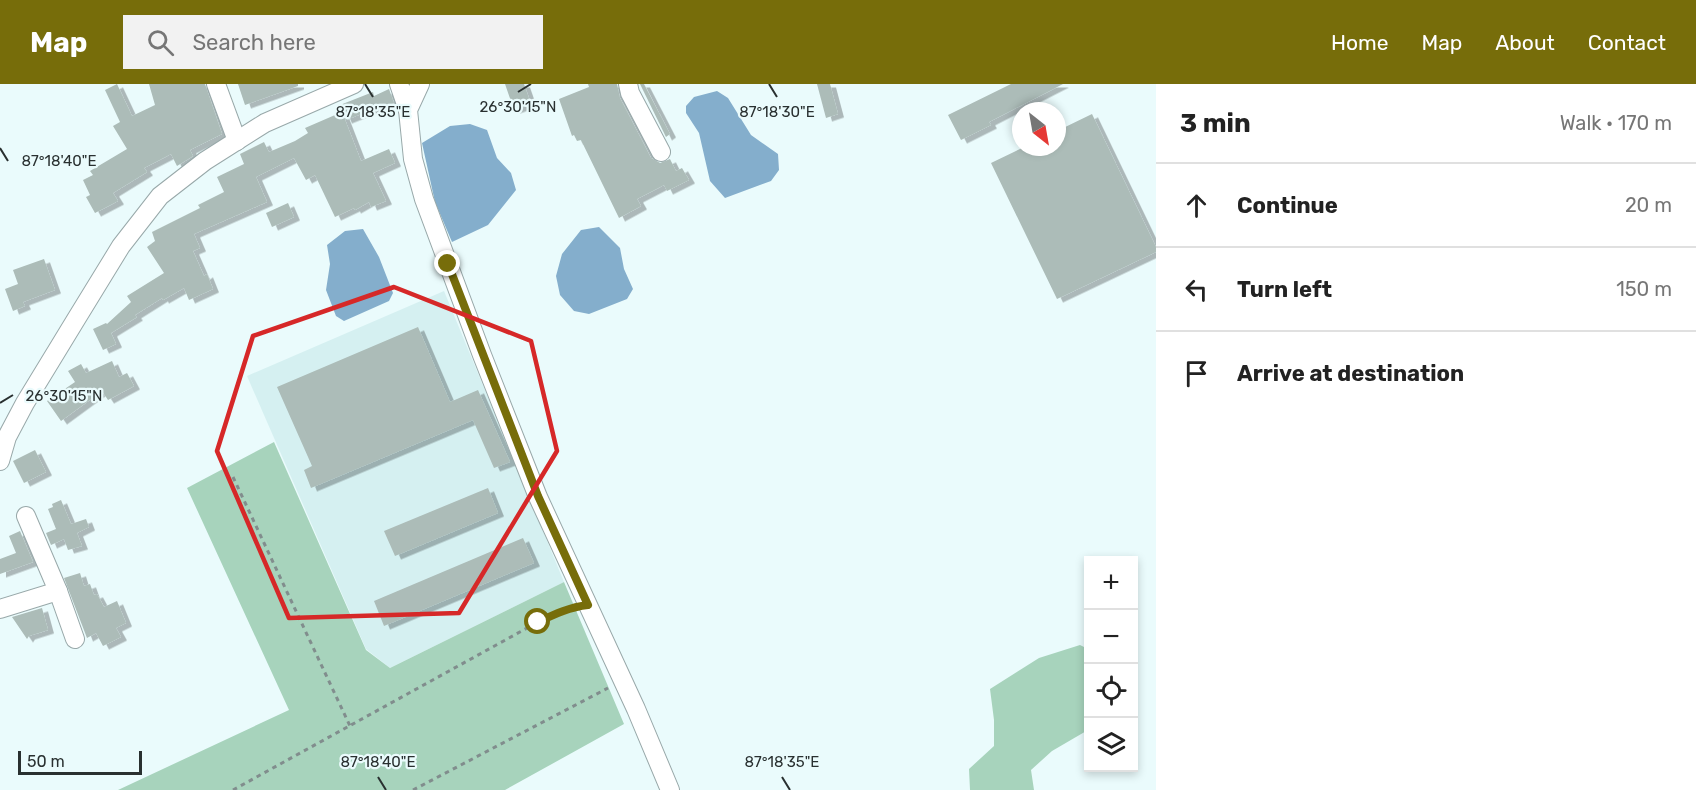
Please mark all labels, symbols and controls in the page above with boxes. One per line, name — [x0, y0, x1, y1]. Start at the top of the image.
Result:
search box — [123, 15, 543, 69]
text: Map — [30, 26, 87, 59]
icon: search — [144, 26, 177, 59]
text: Search here — [192, 29, 316, 56]
text: Home — [1331, 30, 1388, 55]
text: Map — [1421, 30, 1462, 55]
text: About — [1495, 30, 1555, 55]
text: Contact — [1588, 30, 1666, 55]
text: 26°30'15"N — [480, 98, 556, 116]
north arrow — [1012, 102, 1066, 156]
text: 87°18'35"E — [336, 103, 410, 121]
text: 87°18'30"E — [739, 103, 815, 121]
text: 3 min — [1180, 108, 1251, 139]
text: Walk · 170 m — [1560, 111, 1672, 135]
text: 87°18'40"E — [21, 152, 97, 170]
icon: ahead — [1180, 189, 1213, 222]
text: Continue — [1237, 192, 1338, 219]
text: 20 m — [1625, 193, 1672, 217]
route end — [434, 250, 460, 276]
icon: left — [1180, 273, 1213, 306]
text: Turn left — [1237, 276, 1332, 303]
text: 150 m — [1616, 277, 1672, 301]
icon: arrive — [1180, 357, 1213, 390]
text: Arrive at destination — [1237, 360, 1464, 387]
text: 26°30'15"N — [26, 387, 102, 405]
map controls — [1084, 556, 1138, 772]
button: + — [1084, 556, 1138, 610]
route start — [524, 608, 550, 634]
button: − — [1084, 610, 1138, 664]
button: locate — [1084, 664, 1138, 718]
button: layers — [1084, 718, 1138, 772]
scale bar — [18, 748, 142, 776]
text: 50 m — [27, 752, 65, 771]
text: 87°18'40"E — [340, 753, 416, 771]
text: 87°18'35"E — [745, 753, 819, 771]

